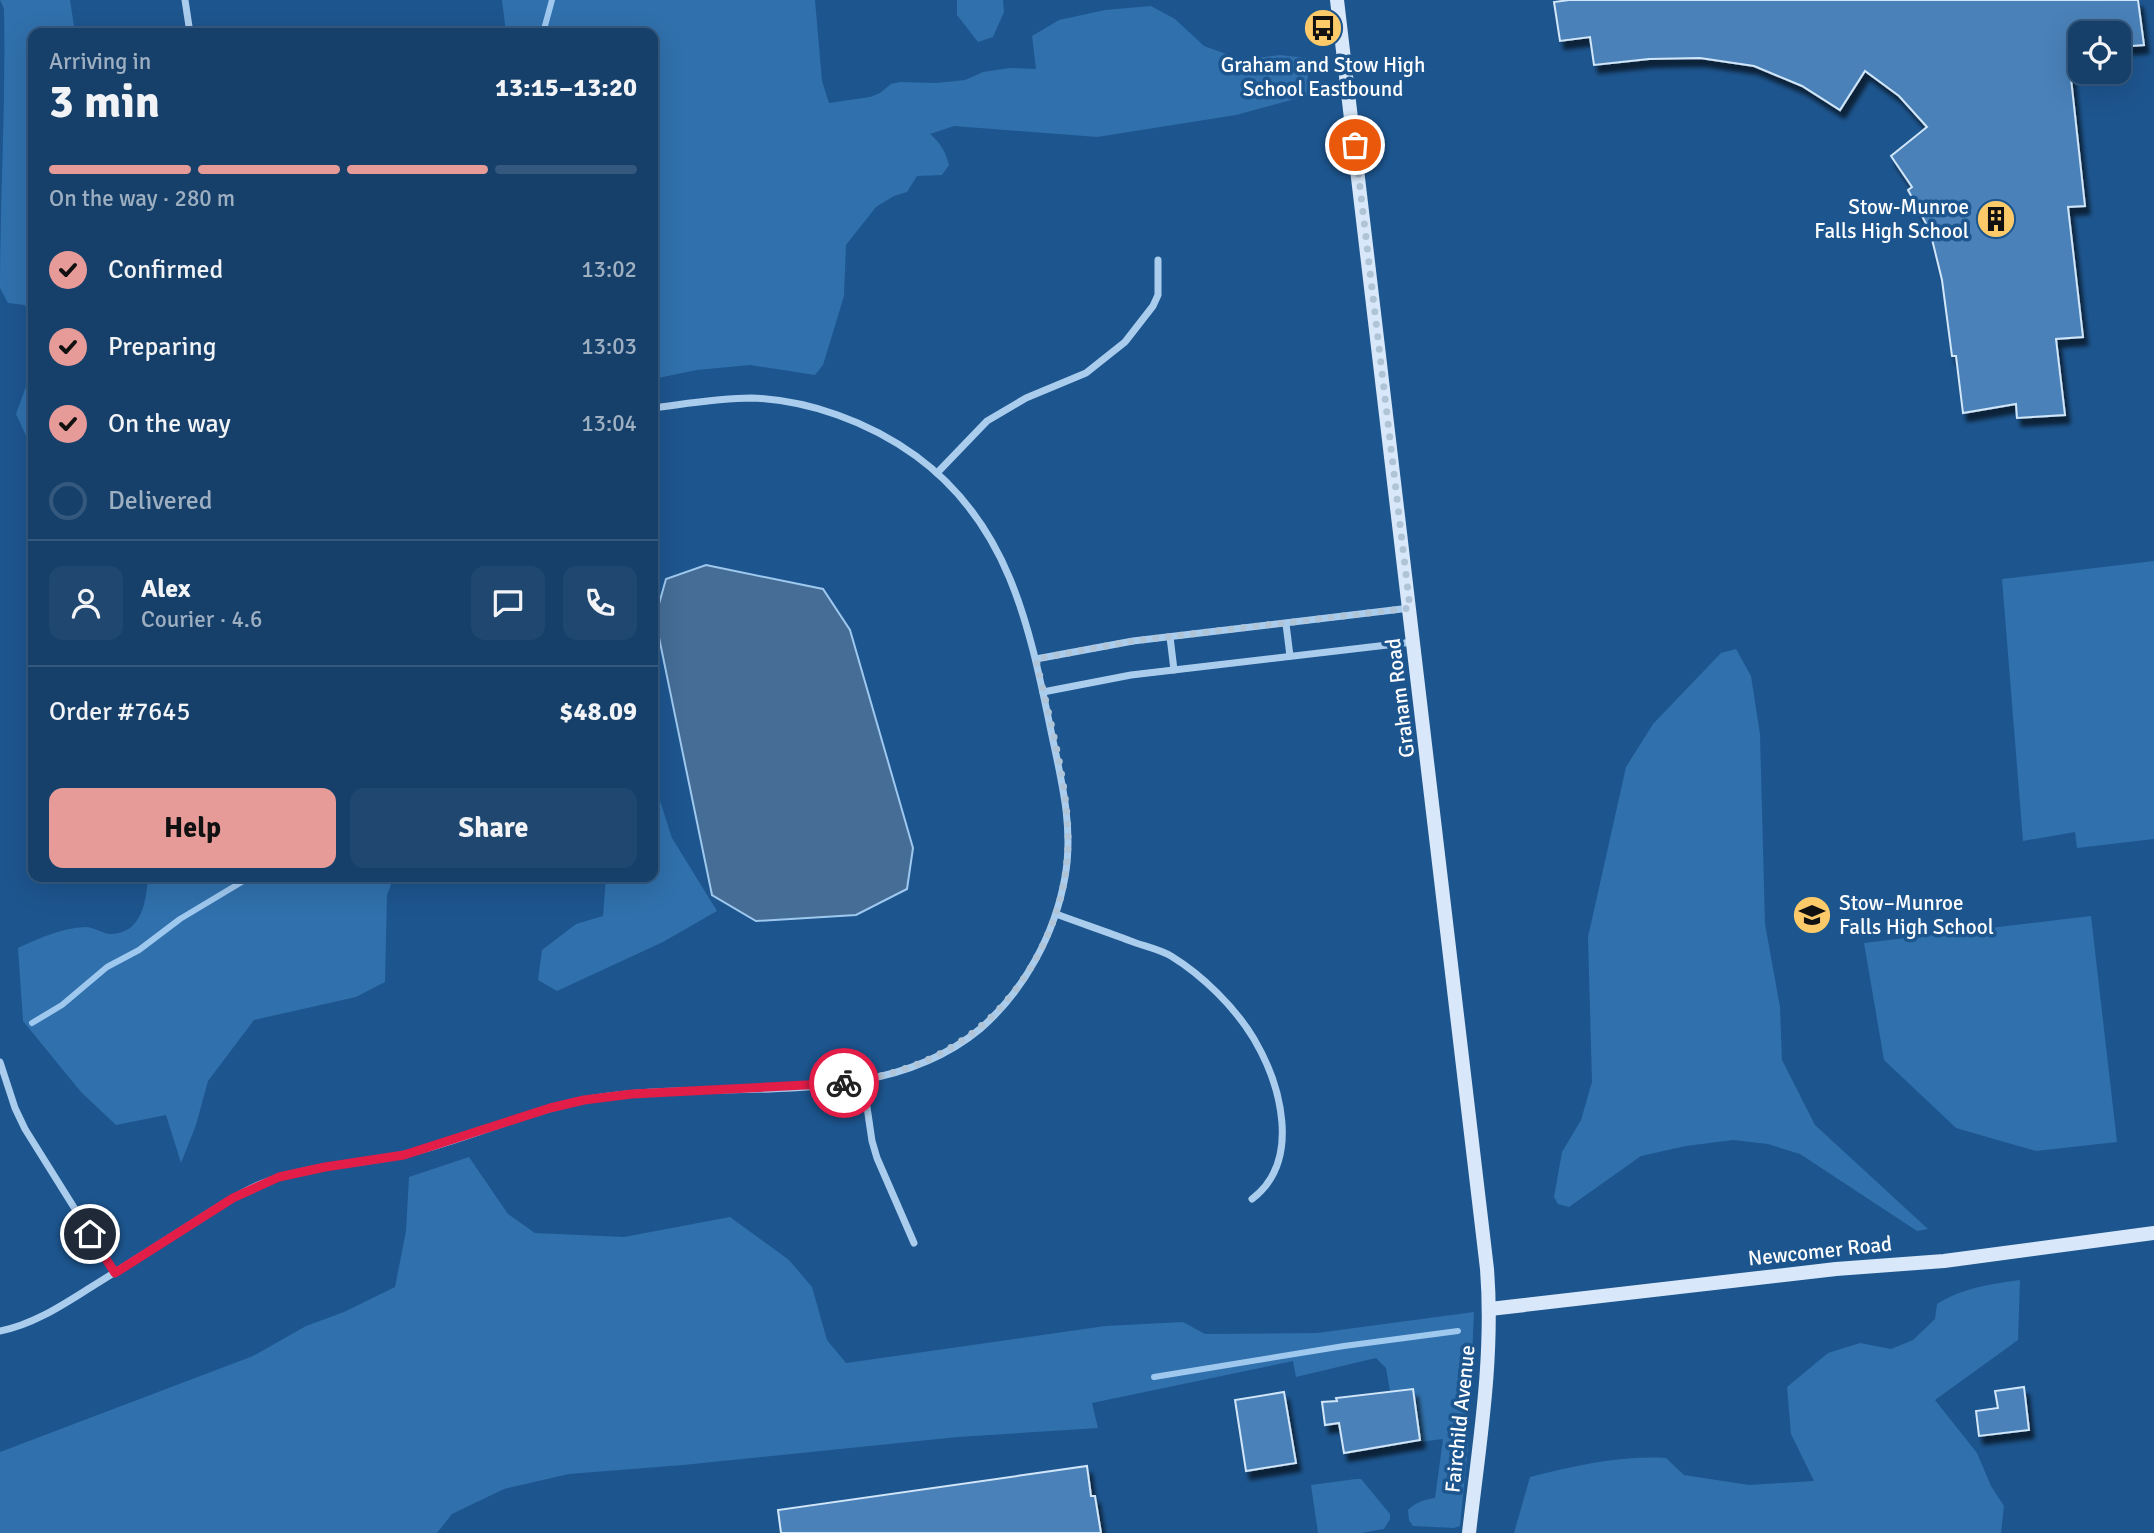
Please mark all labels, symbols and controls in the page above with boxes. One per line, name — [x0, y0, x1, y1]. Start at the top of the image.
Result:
bus stop icon: Graham and Stow High School Eastbound — [1302, 7, 1344, 49]
map controls — [2068, 21, 2131, 84]
button: locate — [2068, 21, 2131, 84]
text: Arriving in — [49, 47, 151, 76]
place label: Graham and Stow High School Eastbound — [1221, 52, 1425, 102]
text: 13:15–13:20 — [495, 72, 637, 104]
text: 3 min — [49, 74, 160, 130]
pin — [1325, 115, 1385, 175]
icon: bag — [1336, 126, 1374, 164]
text: On the way · 280 m — [49, 184, 235, 213]
place label: Stow-Munroe Falls High School — [1814, 194, 1969, 244]
building icon: Stow-Munroe Falls High School — [1975, 198, 2017, 240]
icon: check — [49, 251, 87, 289]
text: Confirmed — [108, 254, 223, 286]
text: 13:02 — [581, 255, 637, 284]
icon: check — [49, 328, 87, 366]
text: Preparing — [108, 331, 216, 363]
text: 13:03 — [581, 332, 637, 361]
icon: check — [49, 405, 87, 443]
text: On the way — [108, 408, 231, 440]
text: 13:04 — [581, 409, 637, 438]
text: Delivered — [108, 485, 213, 517]
button: person — [49, 566, 123, 640]
button: chat — [471, 566, 545, 640]
button: phone — [563, 566, 637, 640]
text: Alex — [141, 573, 191, 605]
text: Courier · 4.6 — [141, 605, 262, 634]
street label: Graham Road — [1380, 637, 1420, 759]
text: Order #7645 — [49, 696, 190, 728]
text: $48.09 — [559, 696, 637, 728]
button: Help — [49, 788, 336, 868]
button: Share — [350, 788, 637, 868]
place label: Stow–Munroe Falls High School — [1839, 890, 1994, 940]
school or university icon: Stow–Munroe Falls High School — [1791, 894, 1833, 936]
courier — [809, 1048, 879, 1118]
icon: bike — [825, 1064, 863, 1102]
pin — [60, 1204, 120, 1264]
icon: home — [71, 1215, 109, 1253]
street label: Newcomer Road — [1747, 1231, 1893, 1271]
street label: Fairchild Avenue — [1439, 1344, 1481, 1494]

